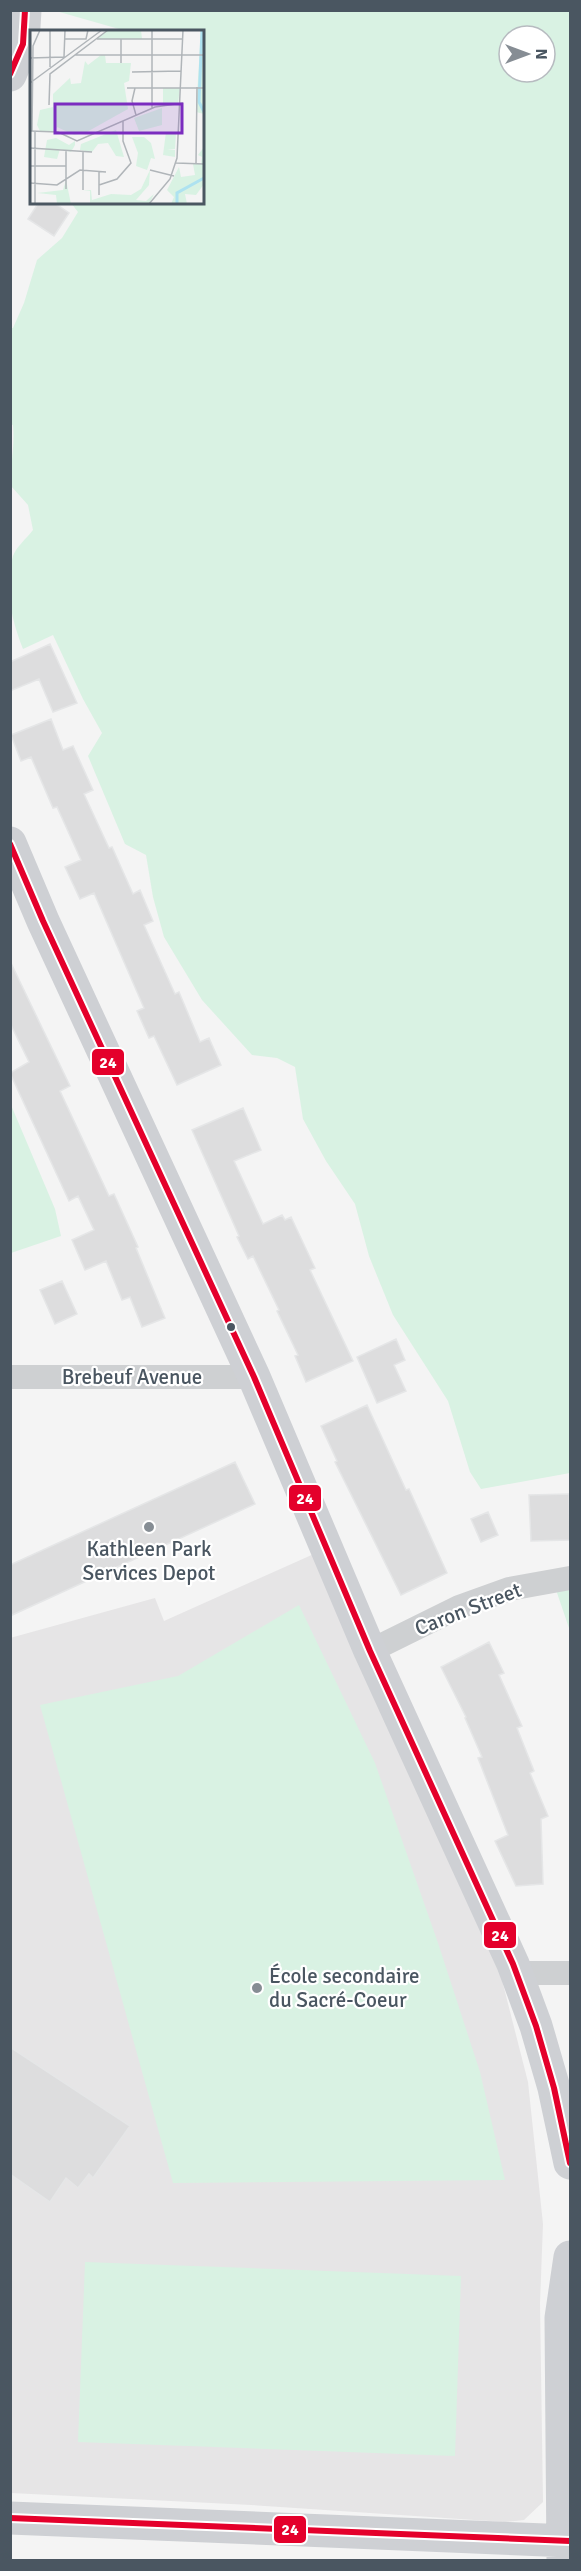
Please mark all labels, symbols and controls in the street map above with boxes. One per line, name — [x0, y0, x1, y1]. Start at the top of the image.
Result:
north arrow — [497, 24, 557, 84]
inset map — [30, 30, 204, 204]
text: N — [531, 48, 551, 60]
line badge: 24 — [91, 1048, 125, 1076]
text: 24 — [99, 1053, 117, 1073]
unlabelled marker — [225, 1321, 237, 1333]
street label: Brebeuf Avenue — [62, 1364, 202, 1390]
line badge: 24 — [288, 1484, 322, 1512]
text: 24 — [296, 1489, 314, 1509]
marker: Kathleen Park Services Depot — [142, 1520, 156, 1534]
place label: Kathleen Park Services Depot — [83, 1536, 215, 1586]
street label: Caron Street — [411, 1577, 525, 1641]
line badge: 24 — [483, 1921, 517, 1949]
text: 24 — [491, 1926, 509, 1946]
place label: École secondaire du Sacré-Coeur — [269, 1963, 420, 2013]
marker: École secondaire du Sacré-Coeur — [250, 1981, 264, 1995]
line badge: 24 — [273, 2515, 307, 2544]
text: 24 — [281, 2520, 299, 2540]

